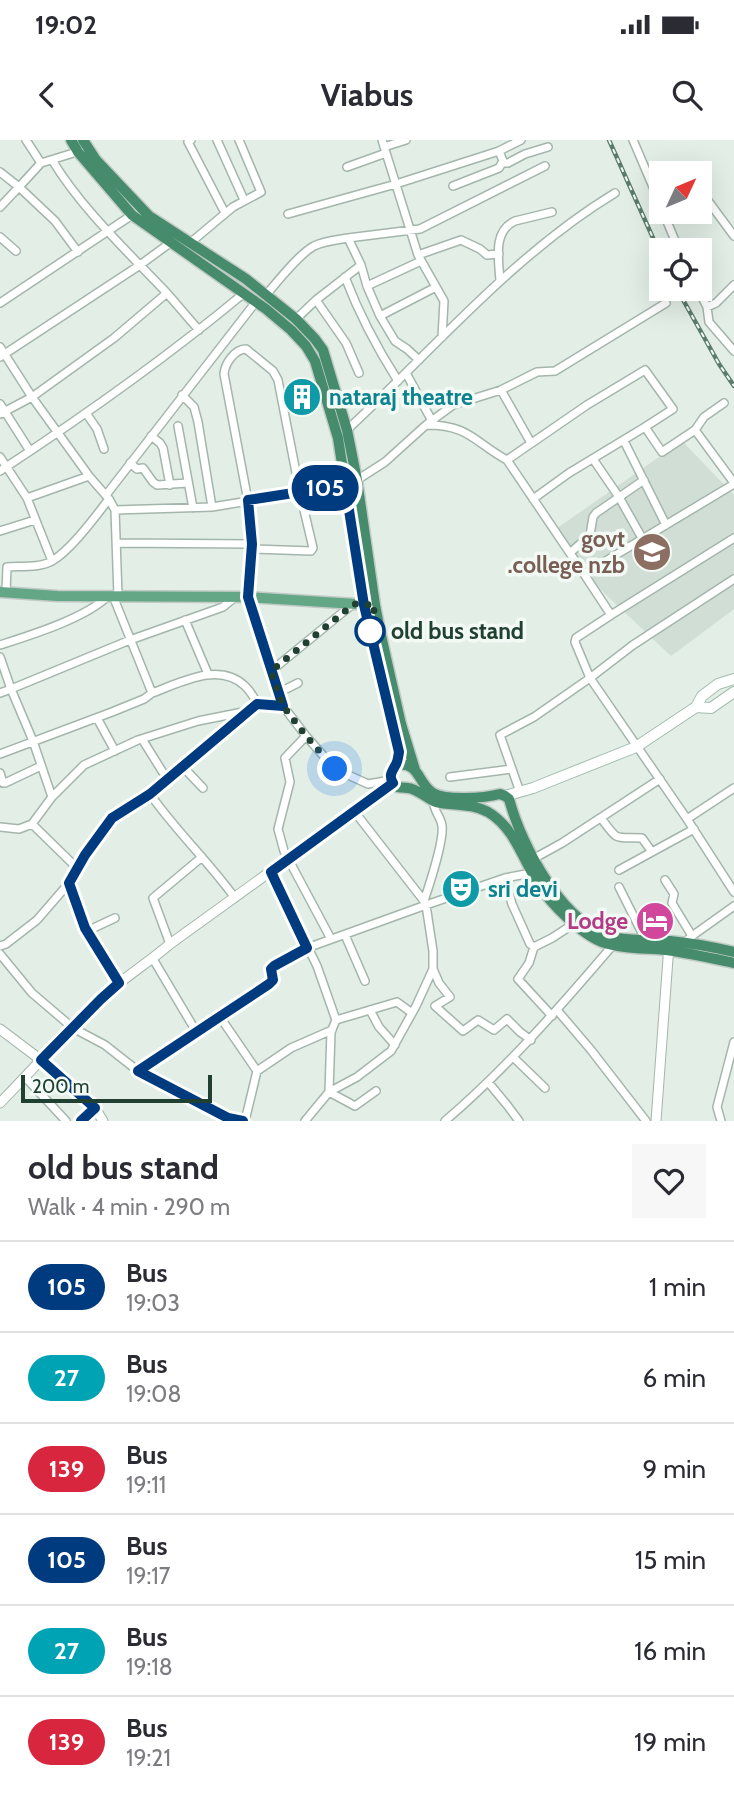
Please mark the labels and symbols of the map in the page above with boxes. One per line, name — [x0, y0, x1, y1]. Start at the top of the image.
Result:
north arrow — [649, 161, 712, 224]
building icon: nataraj theatre — [281, 376, 323, 418]
place label: nataraj theatre — [329, 383, 473, 411]
line badge: 105 — [285, 465, 365, 511]
place label: govt .college nzb — [507, 525, 625, 579]
school or university icon: govt .college nzb — [631, 531, 673, 573]
marker: old bus stand — [355, 616, 385, 646]
place label: old bus stand — [391, 617, 524, 645]
your location — [317, 751, 352, 786]
theatre icon: sri devi — [440, 868, 482, 910]
place label: sri devi — [488, 875, 558, 903]
hotel icon: Lodge — [634, 900, 676, 942]
place label: Lodge — [567, 907, 628, 935]
scale bar — [21, 1072, 212, 1104]

